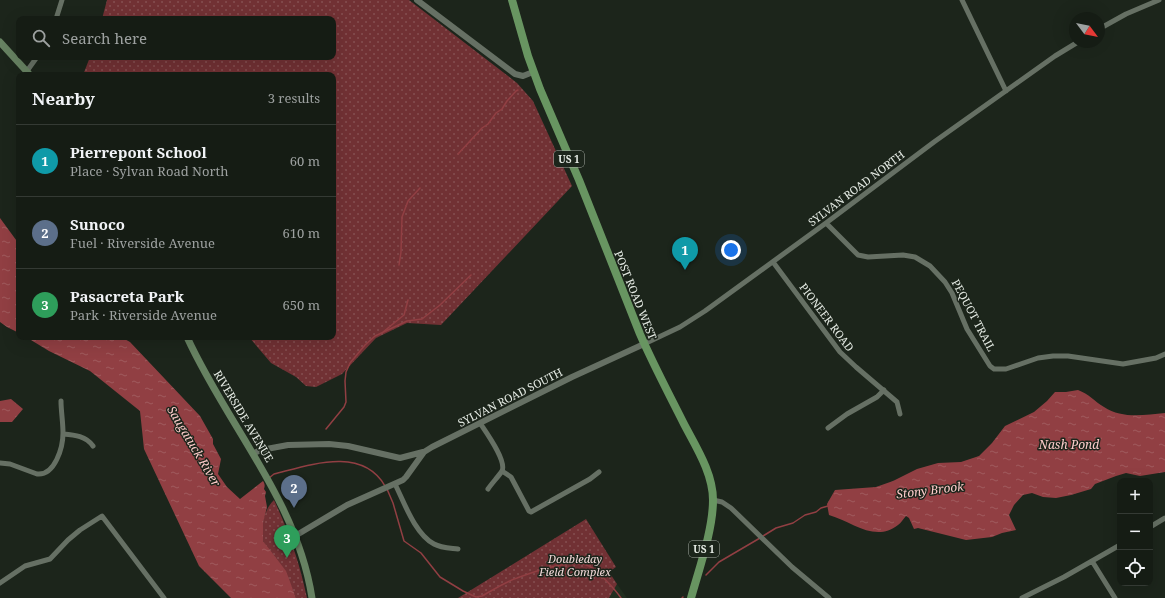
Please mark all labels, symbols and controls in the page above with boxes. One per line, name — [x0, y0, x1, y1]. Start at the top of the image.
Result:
north arrow — [1069, 12, 1105, 48]
search box — [16, 16, 336, 60]
icon: search — [30, 27, 52, 49]
text: Search here — [62, 28, 147, 48]
text: Nearby — [32, 87, 95, 110]
text: 3 results — [268, 89, 320, 107]
text: Pierrepont School — [70, 142, 207, 162]
street label: SYLVAN ROAD NORTH — [805, 147, 907, 229]
road number: US 1 — [554, 151, 584, 167]
text: 1 — [41, 152, 49, 170]
text: 60 m — [290, 152, 320, 170]
text: Place · Sylvan Road North — [70, 162, 228, 180]
text: Sunoco — [70, 214, 125, 234]
text: 2 — [41, 224, 49, 242]
text: 610 m — [283, 224, 320, 242]
text: Fuel · Riverside Avenue — [70, 234, 215, 252]
pin: 1 — [672, 237, 698, 270]
your location — [721, 240, 741, 260]
street label: POST ROAD WEST — [611, 248, 661, 342]
street label: PEQUOT TRAIL — [949, 276, 999, 354]
street label: PIONEER ROAD — [796, 280, 858, 354]
text: Pasacreta Park — [70, 286, 184, 306]
text: 3 — [41, 296, 49, 314]
text: 650 m — [283, 296, 320, 314]
text: Park · Riverside Avenue — [70, 306, 217, 324]
street label: SYLVAN ROAD SOUTH — [455, 364, 565, 430]
street label: RIVERSIDE AVENUE — [211, 367, 277, 465]
water label: Saugatuck River — [163, 402, 225, 490]
water label: Nash Pond — [1038, 436, 1099, 453]
pin: 2 — [281, 475, 307, 508]
water label: Stony Brook — [895, 477, 966, 503]
map controls — [1117, 478, 1153, 586]
button: + — [1117, 478, 1153, 514]
button: − — [1117, 514, 1153, 550]
pin: 3 — [274, 525, 300, 558]
road number: US 1 — [689, 541, 719, 557]
button: locate — [1117, 550, 1153, 586]
park label: Doubleday Field Complex — [538, 551, 612, 579]

